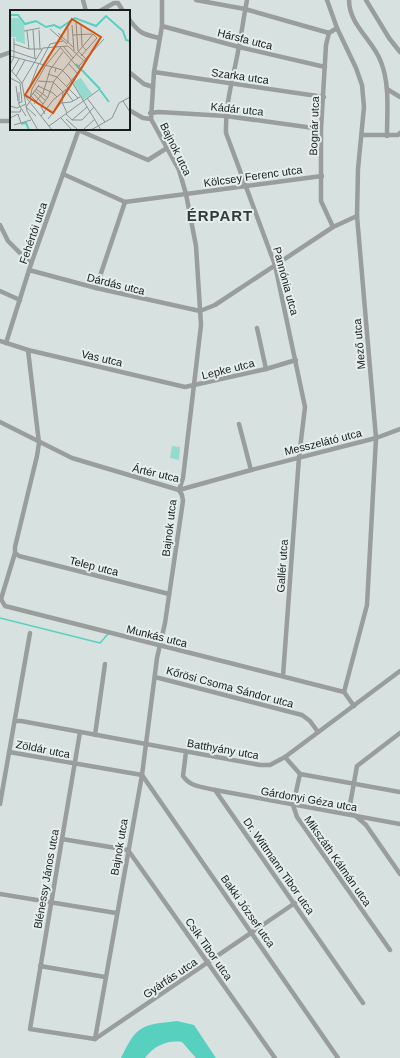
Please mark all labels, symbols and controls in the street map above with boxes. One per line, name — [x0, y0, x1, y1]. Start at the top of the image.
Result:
inset map — [10, 10, 130, 130]
street label: Hársfa utca — [216, 26, 275, 52]
street label: Szarka utca — [210, 66, 270, 86]
street label: Bognár utca — [307, 95, 321, 156]
street label: Kádár utca — [210, 100, 265, 118]
street label: Bajnok utca — [158, 121, 194, 178]
street label: Kölcsey Ferenc utca — [203, 163, 304, 189]
street label: Fehértói utca — [17, 200, 49, 265]
district label: ÉRPART — [187, 207, 253, 224]
street label: Pannónia utca — [271, 245, 301, 317]
street label: Dárdás utca — [86, 271, 147, 297]
street label: Mező utca — [351, 317, 367, 370]
street label: Vas utca — [80, 347, 125, 369]
street label: Lepke utca — [200, 356, 256, 381]
street label: Messzelátó utca — [283, 426, 364, 457]
street label: Ártér utca — [131, 462, 181, 484]
street label: Bajnok utca — [160, 498, 179, 557]
street label: Gallér utca — [274, 538, 290, 593]
street label: Telep utca — [68, 554, 121, 578]
street label: Munkás utca — [125, 623, 190, 650]
street label: Kőrösi Csoma Sándor utca — [165, 664, 296, 710]
street label: Batthyány utca — [186, 737, 261, 761]
street label: Zöldár utca — [15, 738, 72, 760]
street label: Gárdonyi Géza utca — [260, 785, 359, 814]
street label: Mikszáth Kálmán utca — [302, 813, 374, 909]
street label: Dr. Wittmann Tibor utca — [241, 815, 317, 917]
street label: Bajnok utca — [108, 817, 130, 876]
street label: Blénessy János utca — [31, 827, 61, 930]
street label: Bakki József utca — [219, 873, 278, 950]
street label: Csík Tibor utca — [183, 916, 235, 983]
street label: Gyárfás utca — [141, 955, 200, 1000]

